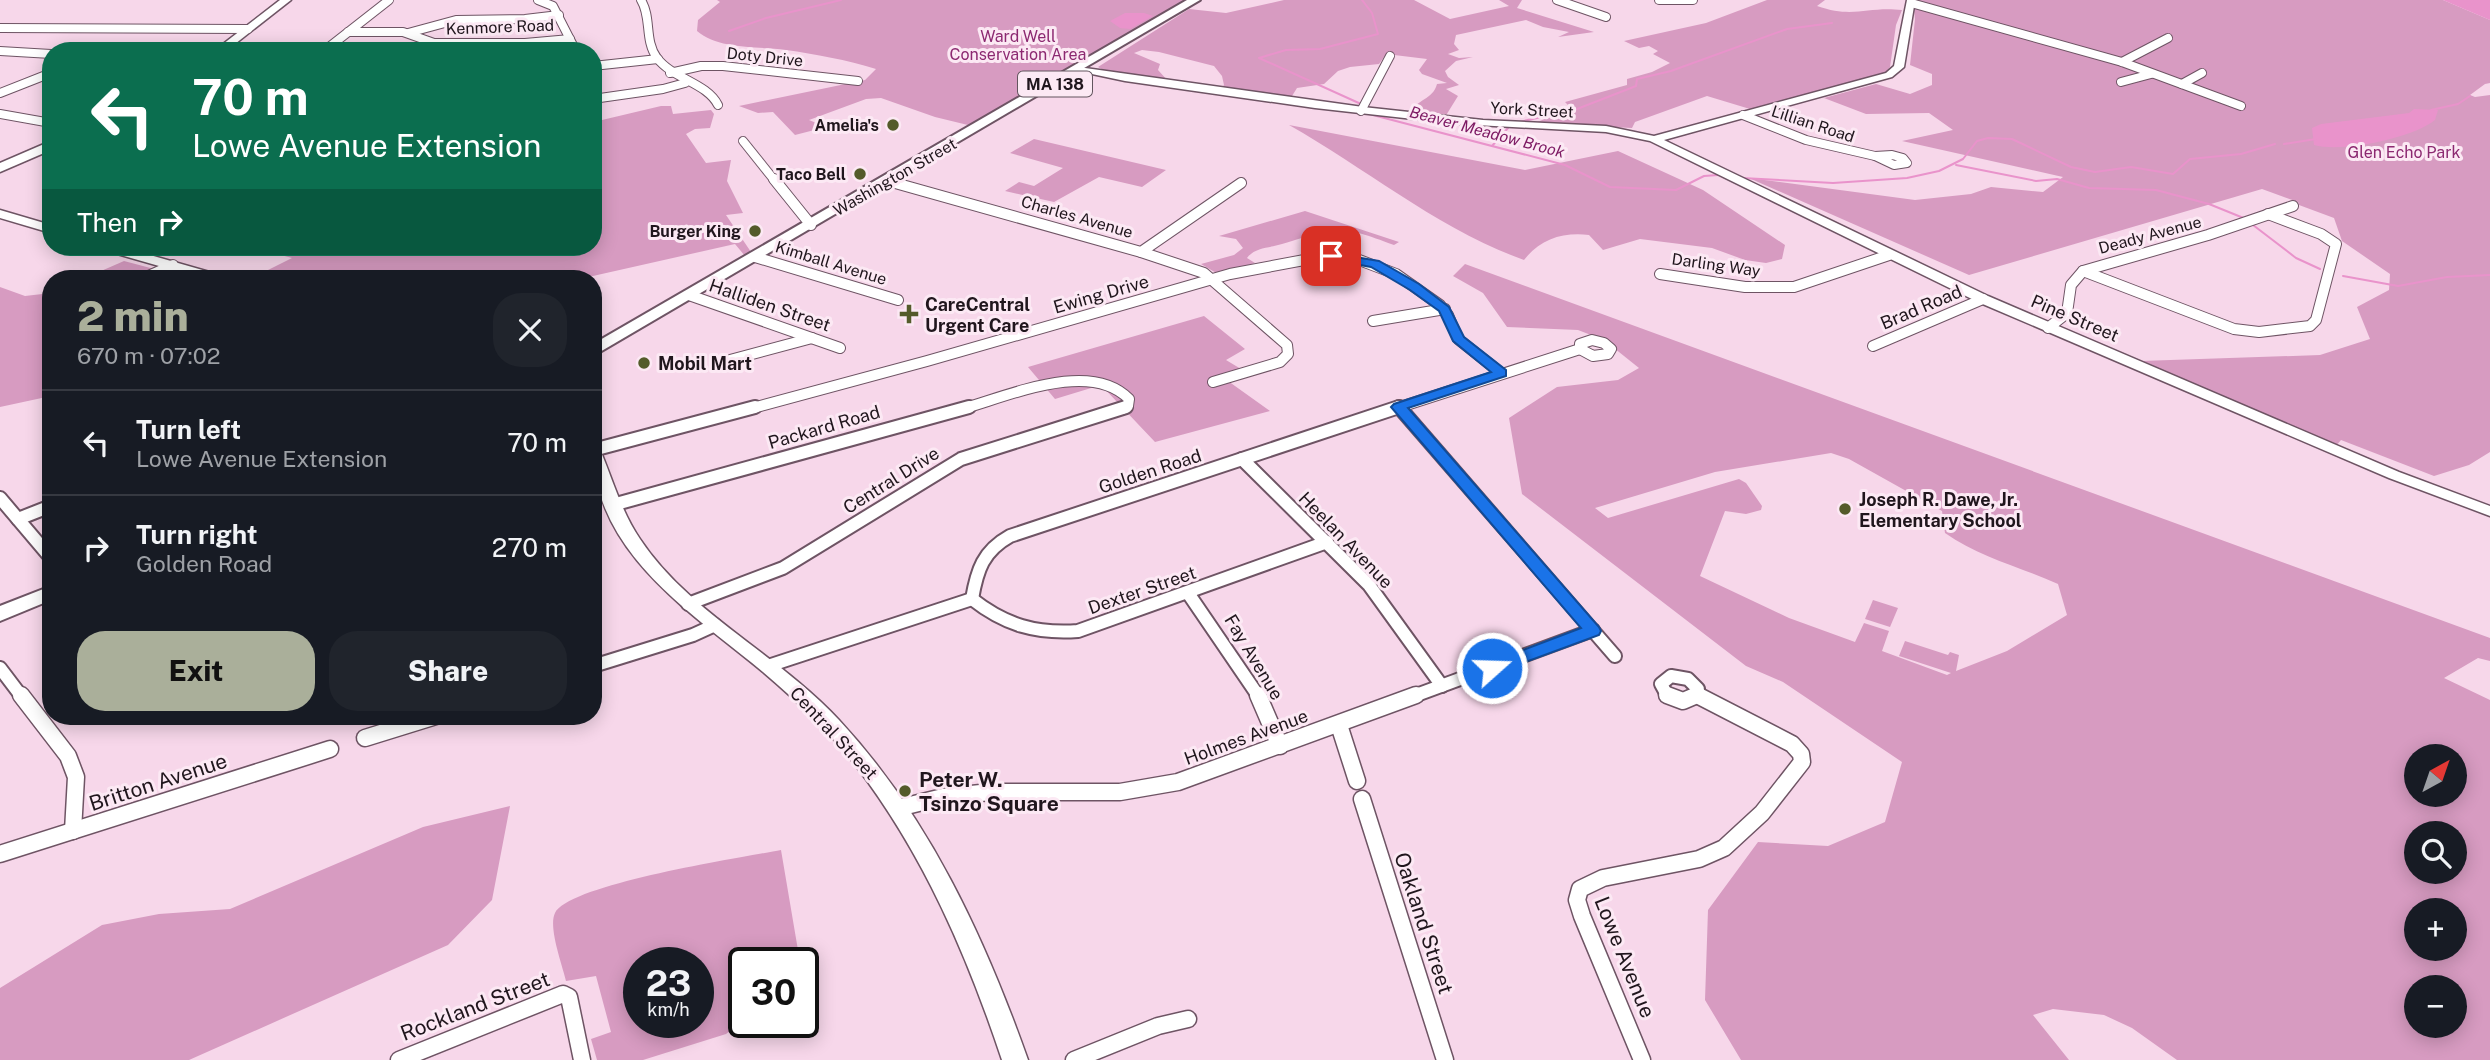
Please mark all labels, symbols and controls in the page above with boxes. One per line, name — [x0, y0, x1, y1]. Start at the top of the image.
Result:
street label: Kenmore Road — [445, 16, 555, 38]
park label: Ward Well Conservation Area — [950, 27, 1086, 64]
street label: Doty Drive — [726, 44, 804, 70]
text: 70 m — [192, 68, 309, 126]
icon: left — [77, 70, 168, 161]
road number: MA 138 — [1018, 72, 1092, 96]
street label: York Street — [1490, 98, 1574, 122]
water label: Beaver Meadow Brook — [1407, 102, 1567, 162]
street label: Lillian Road — [1769, 102, 1857, 146]
place label: Amelia's — [815, 116, 879, 135]
marker: Amelia's — [885, 117, 901, 133]
text: Lowe Avenue Extension — [192, 127, 542, 164]
street label: Washington Street — [830, 134, 960, 220]
park label: Glen Echo Park — [2348, 143, 2460, 162]
place label: Taco Bell — [776, 165, 846, 184]
marker: Taco Bell — [852, 166, 868, 182]
street label: Charles Avenue — [1019, 192, 1135, 242]
icon: right — [151, 203, 189, 241]
text: Then — [77, 207, 137, 238]
street label: Deady Avenue — [2096, 212, 2204, 258]
place label: Burger King — [649, 222, 741, 241]
marker: Burger King — [747, 223, 763, 239]
pin — [1301, 226, 1361, 286]
street label: Kimball Avenue — [773, 237, 889, 289]
icon: arrive — [1312, 237, 1350, 275]
street label: Darling Way — [1670, 249, 1762, 281]
street label: Ewing Drive — [1051, 270, 1151, 318]
street label: Halliden Street — [707, 274, 833, 336]
street label: Brad Road — [1877, 280, 1965, 334]
street label: Pine Street — [2028, 290, 2122, 346]
text: 2 min — [77, 291, 189, 340]
button: close — [493, 293, 567, 367]
place label: CareCentral Urgent Care — [925, 294, 1030, 336]
marker: CareCentral Urgent Care — [899, 304, 919, 324]
text: 670 m · 07:02 — [77, 342, 221, 369]
place label: Mobil Mart — [658, 353, 752, 374]
marker: Mobil Mart — [636, 355, 652, 371]
street label: Packard Road — [766, 401, 882, 453]
text: Turn left — [136, 414, 241, 445]
icon: left — [77, 424, 115, 462]
text: 70 m — [507, 427, 567, 458]
street label: Central Drive — [839, 442, 943, 518]
text: Lowe Avenue Extension — [136, 445, 387, 472]
street label: Golden Road — [1096, 445, 1204, 497]
street label: Heelan Avenue — [1295, 487, 1397, 593]
place label: Joseph R. Dawe, Jr. Elementary School — [1859, 489, 2022, 531]
marker: Joseph R. Dawe, Jr. Elementary School — [1837, 501, 1853, 517]
text: Turn right — [136, 519, 258, 550]
icon: right — [77, 529, 115, 567]
text: 270 m — [492, 532, 567, 563]
text: Golden Road — [136, 550, 272, 577]
street label: Dexter Street — [1085, 562, 1199, 618]
street label: Fay Avenue — [1220, 610, 1288, 704]
button: Exit — [77, 631, 315, 711]
button: Share — [329, 631, 567, 711]
position arrow — [1455, 631, 1529, 705]
street label: Central Street — [786, 682, 882, 784]
street label: Holmes Avenue — [1181, 705, 1311, 769]
north arrow — [2404, 744, 2468, 807]
map controls — [2404, 744, 2467, 1038]
street label: Britton Avenue — [86, 748, 230, 816]
place label: Peter W. Tsinzo Square — [919, 767, 1059, 816]
marker: Peter W. Tsinzo Square — [897, 783, 913, 799]
button: search — [2404, 821, 2467, 884]
street label: Oakland Street — [1389, 849, 1459, 997]
street label: Lowe Avenue — [1589, 893, 1661, 1021]
button: + — [2404, 898, 2467, 961]
speed limit sign: 30 — [728, 947, 819, 1038]
text: 23 — [646, 963, 691, 1004]
street label: Rockland Street — [397, 966, 553, 1046]
button: − — [2404, 975, 2467, 1038]
text: km/h — [647, 999, 690, 1020]

